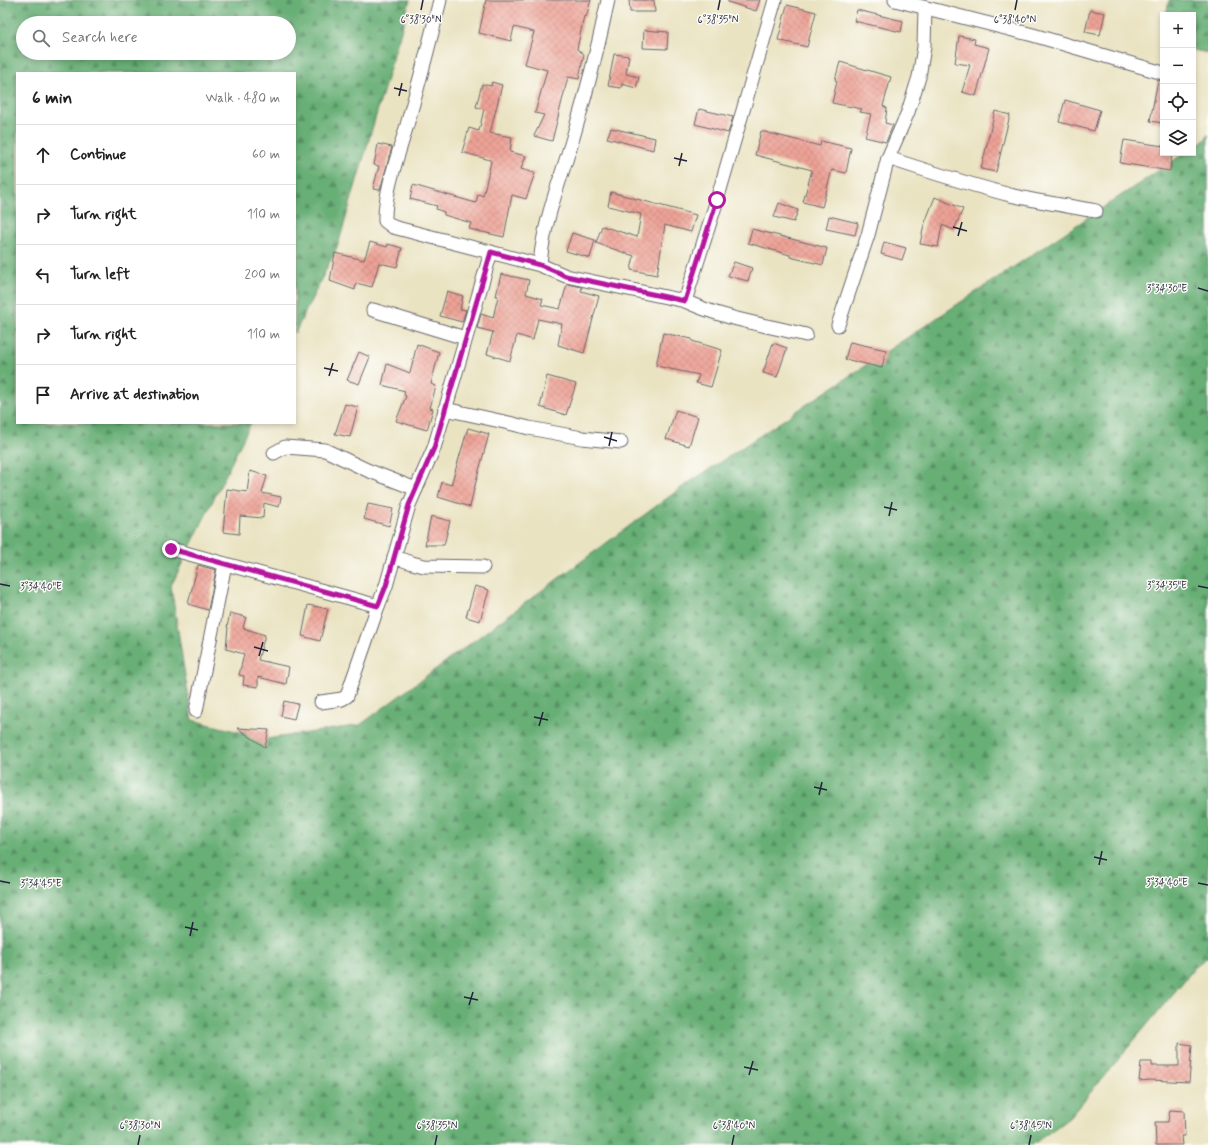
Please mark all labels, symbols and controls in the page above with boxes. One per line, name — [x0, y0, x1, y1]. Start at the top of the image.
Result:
map controls — [1160, 12, 1196, 156]
button: + — [1160, 12, 1196, 48]
text: 6°38'30"N — [400, 13, 442, 27]
text: 6°38'35"N — [698, 13, 739, 27]
text: 6°38'40"N — [994, 13, 1037, 27]
search box — [16, 16, 296, 60]
icon: search — [30, 27, 52, 49]
text: Search here — [62, 28, 138, 48]
button: − — [1160, 48, 1196, 84]
button: locate — [1160, 84, 1196, 120]
text: 6 min — [32, 87, 72, 109]
text: Walk · 480 m — [206, 90, 280, 107]
button: layers — [1160, 120, 1196, 156]
icon: ahead — [32, 144, 54, 166]
text: Continue — [70, 145, 126, 165]
text: 60 m — [252, 146, 280, 163]
route start — [708, 191, 726, 209]
icon: right — [32, 204, 54, 226]
text: Turn right — [70, 205, 137, 225]
text: 110 m — [247, 206, 280, 223]
icon: left — [32, 264, 54, 286]
text: Turn left — [70, 265, 130, 285]
text: 200 m — [245, 266, 280, 283]
text: 3°34'30"E — [1147, 282, 1187, 296]
icon: right — [32, 324, 54, 346]
text: Turn right — [70, 325, 137, 345]
text: 110 m — [247, 326, 280, 343]
icon: arrive — [32, 384, 54, 406]
text: Arrive at destination — [70, 385, 199, 405]
route end — [162, 540, 180, 558]
text: 3°34'35"E — [1147, 579, 1187, 593]
text: 3°34'40"E — [20, 580, 62, 594]
text: 3°34'40"E — [1146, 876, 1188, 890]
text: 3°34'45"E — [20, 877, 62, 891]
text: 6°38'30"N — [119, 1119, 161, 1133]
text: 6°38'35"N — [417, 1119, 458, 1133]
text: 6°38'40"N — [713, 1119, 756, 1133]
text: 6°38'45"N — [1010, 1119, 1052, 1133]

